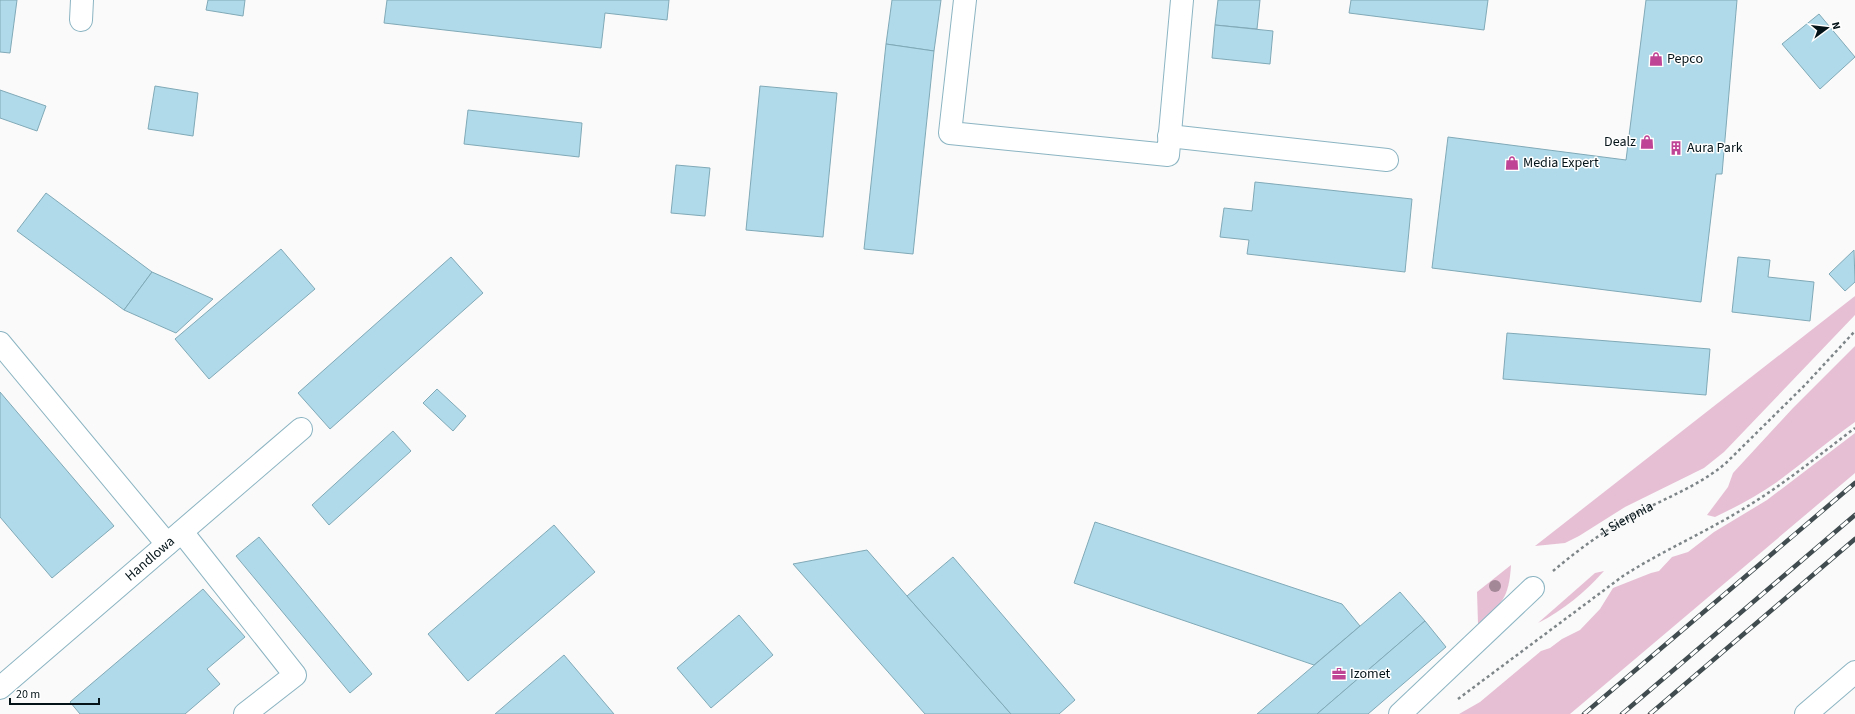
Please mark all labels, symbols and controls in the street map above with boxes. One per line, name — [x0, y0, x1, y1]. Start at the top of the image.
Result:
north arrow — [1807, 8, 1847, 48]
text: N — [1828, 20, 1844, 31]
place label: Pepco — [1667, 49, 1703, 69]
shop icon: Pepco — [1648, 51, 1664, 67]
place label: Dealz — [1604, 132, 1636, 152]
shop icon: Dealz — [1639, 134, 1655, 150]
place label: Aura Park — [1687, 138, 1743, 158]
building icon: Aura Park — [1668, 140, 1684, 156]
place label: Media Expert — [1523, 153, 1599, 173]
shop icon: Media Expert — [1504, 155, 1520, 171]
street label: 1 Sierpnia — [1596, 497, 1657, 543]
street label: Handlowa — [121, 532, 179, 586]
place label: Izomet — [1350, 664, 1390, 684]
office icon: Izomet — [1331, 666, 1347, 682]
scale bar — [10, 680, 99, 706]
text: 20 m — [16, 686, 40, 703]

